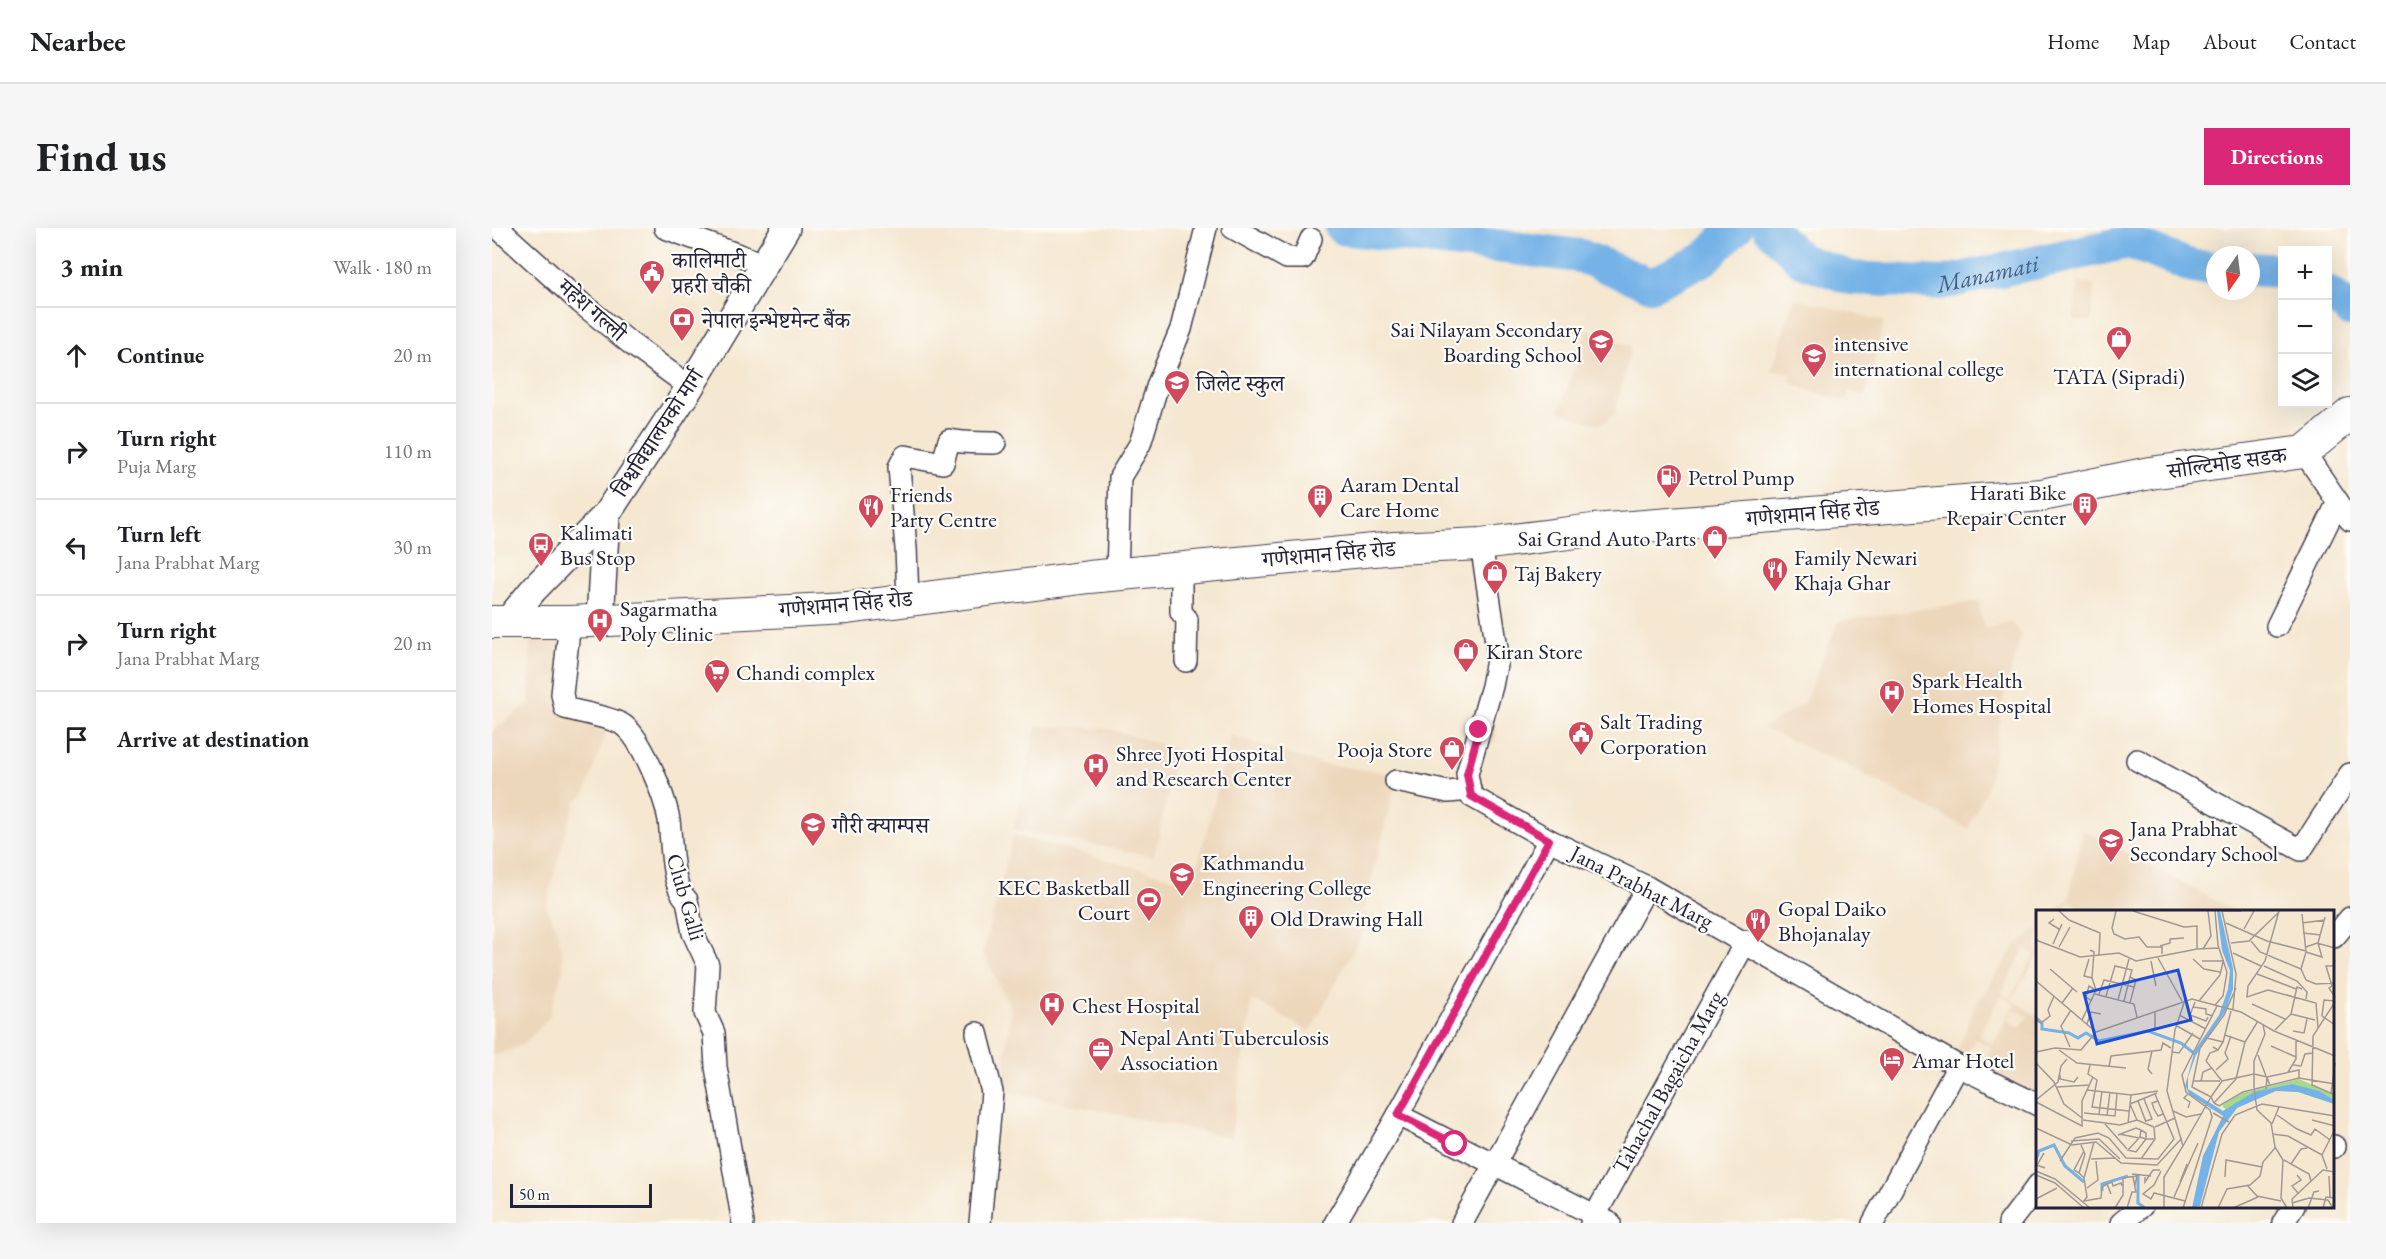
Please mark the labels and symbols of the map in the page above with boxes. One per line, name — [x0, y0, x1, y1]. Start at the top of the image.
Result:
place label: कालिमाटी प्रहरी चौकी — [671, 246, 752, 300]
north arrow — [2206, 246, 2260, 300]
water label: Manamati — [1931, 247, 2042, 300]
public building icon: कालिमाटी प्रहरी चौकी — [637, 258, 667, 296]
street label: महेश गल्ली — [551, 272, 634, 349]
bank icon: नेपाल इन्भेष्टमेन्ट बैंक — [667, 305, 697, 343]
place label: नेपाल इन्भेष्टमेन्ट बैंक — [701, 306, 852, 335]
place label: Sai Nilayam Secondary Boarding School — [1390, 315, 1582, 369]
shop icon: TATA (Sipradi) — [2104, 324, 2134, 362]
school or university icon: Sai Nilayam Secondary Boarding School — [1586, 327, 1616, 365]
place label: intensive international college — [1834, 329, 2004, 383]
school or university icon: intensive international college — [1799, 341, 1829, 379]
street label: विश्वविद्यालयको मार्ग — [605, 362, 711, 503]
place label: TATA (Sipradi) — [2053, 362, 2185, 391]
school or university icon: जिलेट स्कुल — [1162, 368, 1192, 406]
place label: जिलेट स्कुल — [1195, 369, 1286, 398]
street label: सोल्टिमोड सडक — [2165, 440, 2290, 486]
fuel station icon: Petrol Pump — [1654, 462, 1684, 500]
place label: Petrol Pump — [1688, 463, 1794, 492]
place label: Aaram Dental Care Home — [1339, 470, 1459, 524]
place label: Harati Bike Repair Center — [1946, 478, 2067, 532]
place label: Friends Party Centre — [890, 480, 997, 534]
building icon: Aaram Dental Care Home — [1305, 482, 1335, 520]
building icon: Harati Bike Repair Center — [2070, 490, 2100, 528]
restaurant icon: Friends Party Centre — [856, 492, 886, 530]
street label: गणेशमान सिंह रोड — [1744, 493, 1882, 533]
place label: Kalimati Bus Stop — [560, 518, 635, 572]
shop icon: Sai Grand Auto Parts — [1700, 523, 1730, 561]
place label: Sai Grand Auto Parts — [1518, 524, 1696, 553]
bus stop icon: Kalimati Bus Stop — [526, 530, 556, 568]
street label: गणेशमान सिंह रोड — [1260, 534, 1398, 574]
place label: Family Newari Khaja Ghar — [1794, 543, 1917, 597]
restaurant icon: Family Newari Khaja Ghar — [1760, 555, 1790, 593]
shop icon: Taj Bakery — [1480, 558, 1510, 596]
place label: Taj Bakery — [1514, 559, 1602, 588]
street label: गणेशमान सिंह रोड — [777, 584, 915, 624]
place label: Sagarmatha Poly Clinic — [620, 594, 718, 648]
hospital icon: Sagarmatha Poly Clinic — [585, 606, 615, 644]
shop icon: Kiran Store — [1451, 636, 1481, 674]
place label: Kiran Store — [1486, 637, 1583, 666]
supermarket icon: Chandi complex — [702, 657, 732, 695]
place label: Chandi complex — [736, 658, 875, 687]
place label: Spark Health Homes Hospital — [1912, 666, 2052, 720]
hospital icon: Spark Health Homes Hospital — [1877, 678, 1907, 716]
place label: Salt Trading Corporation — [1600, 707, 1707, 761]
route end — [1465, 716, 1491, 742]
public building icon: Salt Trading Corporation — [1566, 719, 1596, 757]
shop icon: Pooja Store — [1437, 734, 1467, 772]
place label: Pooja Store — [1337, 735, 1432, 764]
place label: Shree Jyoti Hospital and Research Center — [1116, 739, 1292, 793]
hospital icon: Shree Jyoti Hospital and Research Center — [1081, 751, 1111, 789]
school or university icon: गौरी क्याम्पस — [798, 810, 828, 848]
place label: गौरी क्याम्पस — [831, 811, 931, 840]
place label: Jana Prabhat Secondary School — [2128, 814, 2278, 868]
school or university icon: Jana Prabhat Secondary School — [2096, 826, 2126, 864]
street label: Jana Prabhat Marg — [1564, 838, 1719, 936]
place label: Kathmandu Engineering College — [1202, 848, 1372, 902]
street label: Club Galli — [660, 850, 712, 944]
school or university icon: Kathmandu Engineering College — [1167, 860, 1197, 898]
place label: KEC Basketball Court — [998, 873, 1130, 927]
sports icon: KEC Basketball Court — [1134, 885, 1164, 923]
place label: Gopal Daiko Bhojanalay — [1778, 894, 1886, 948]
building icon: Old Drawing Hall — [1236, 903, 1266, 941]
place label: Old Drawing Hall — [1270, 904, 1423, 933]
restaurant icon: Gopal Daiko Bhojanalay — [1743, 906, 1773, 944]
inset map — [2036, 910, 2335, 1208]
street label: Tahachal Bagaicha Marg — [1606, 985, 1730, 1178]
hospital icon: Chest Hospital — [1037, 990, 1067, 1028]
place label: Chest Hospital — [1072, 991, 1200, 1020]
place label: Nepal Anti Tuberculosis Association — [1119, 1023, 1329, 1077]
office icon: Nepal Anti Tuberculosis Association — [1086, 1035, 1116, 1073]
hotel icon: Amar Hotel — [1877, 1045, 1907, 1083]
place label: Amar Hotel — [1911, 1046, 2014, 1075]
route start — [1441, 1130, 1467, 1156]
scale bar — [510, 1181, 652, 1208]

